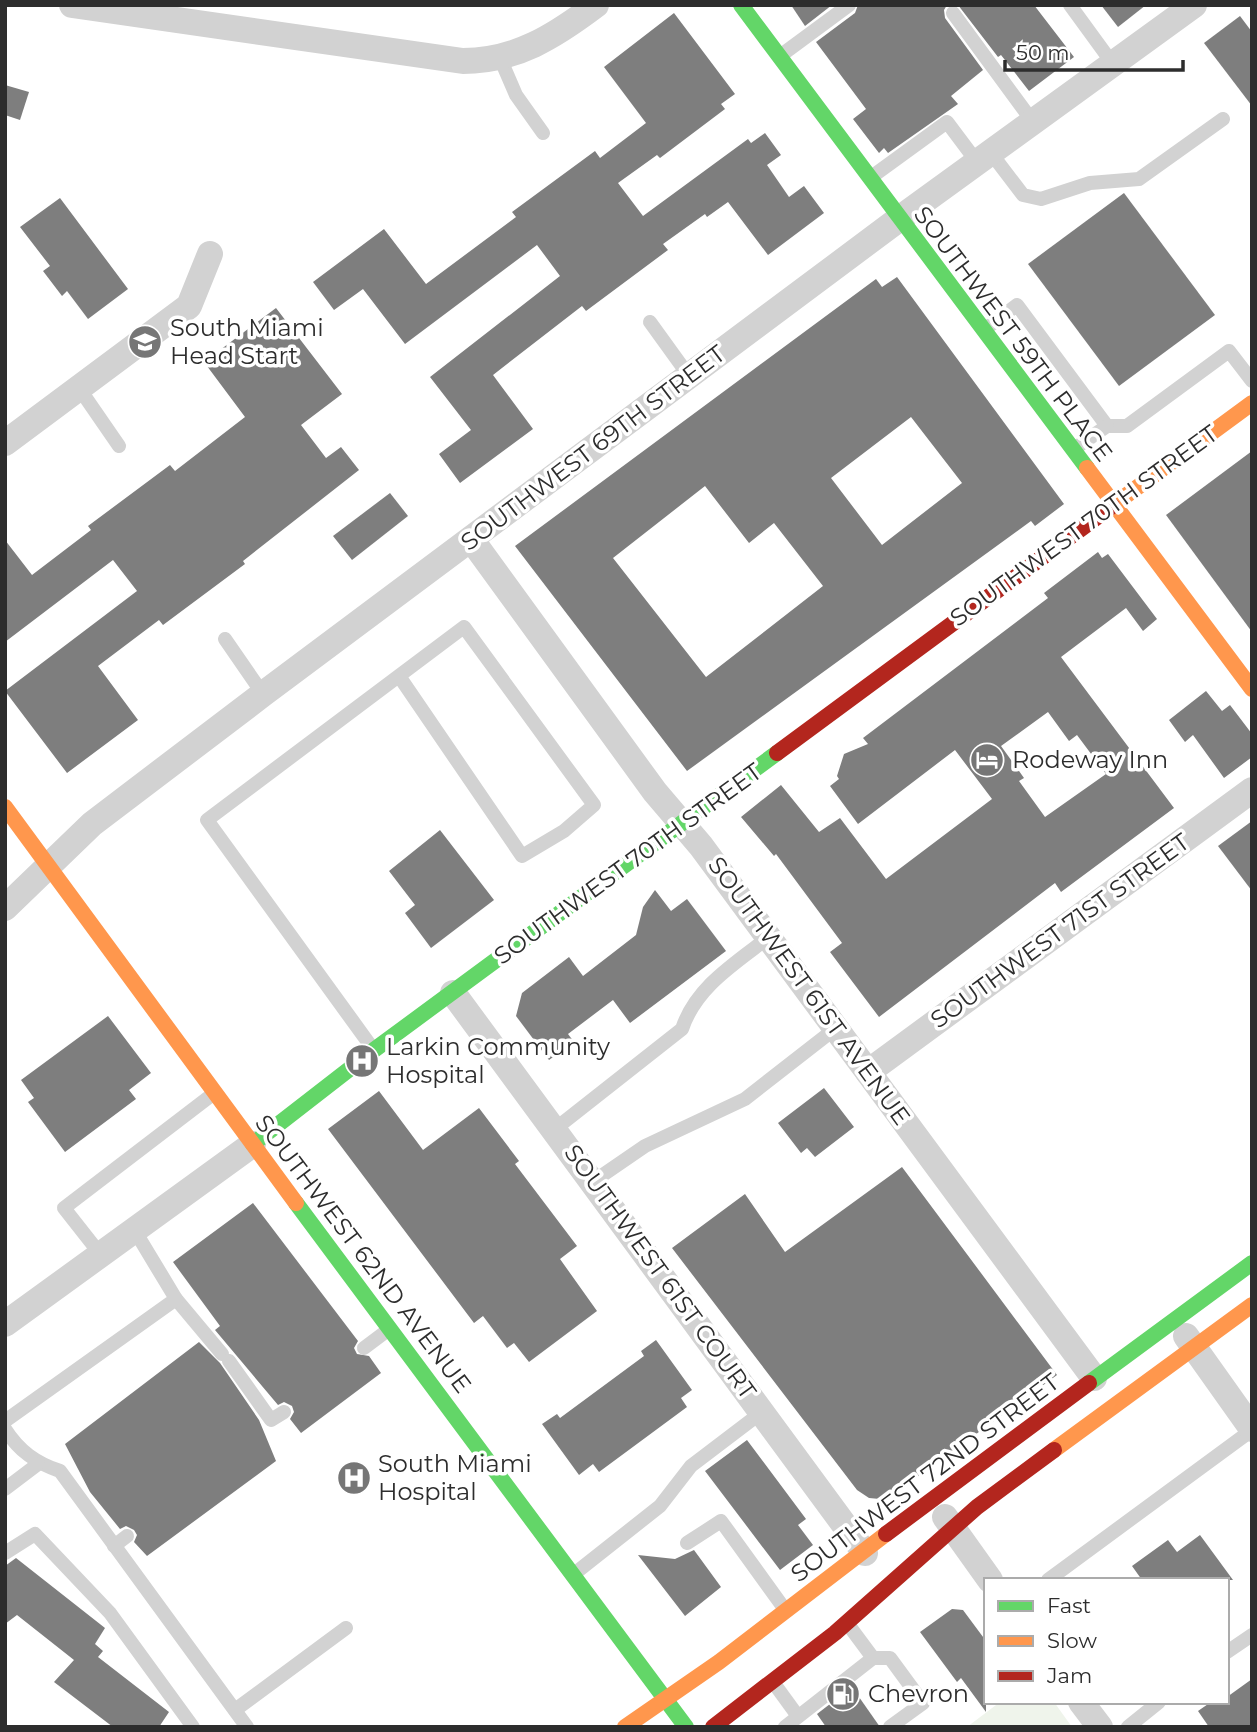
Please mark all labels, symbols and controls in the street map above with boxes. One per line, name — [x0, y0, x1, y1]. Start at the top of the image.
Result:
scale bar — [1005, 28, 1184, 72]
text: 50 m — [1016, 40, 1070, 65]
street label: SOUTHWEST 59TH PLACE — [908, 200, 1119, 467]
place label: South Miami Head Start — [170, 313, 324, 370]
school or university icon: South Miami Head Start — [126, 323, 164, 361]
street label: SOUTHWEST 69TH STREET — [455, 339, 731, 556]
street label: SOUTHWEST 70TH STREET — [944, 419, 1223, 632]
hotel icon: Rodeway Inn — [968, 741, 1006, 779]
place label: Rodeway Inn — [1012, 745, 1168, 774]
street label: SOUTHWEST 70TH STREET — [488, 757, 767, 970]
street label: SOUTHWEST 71ST STREET — [925, 827, 1195, 1034]
street label: SOUTHWEST 61ST AVENUE — [702, 851, 917, 1131]
place label: Larkin Community Hospital — [386, 1032, 610, 1089]
hospital icon: Larkin Community Hospital — [343, 1042, 381, 1080]
street label: SOUTHWEST 62ND AVENUE — [249, 1109, 477, 1398]
street label: SOUTHWEST 61ST COURT — [558, 1139, 763, 1405]
street label: SOUTHWEST 72ND STREET — [785, 1367, 1065, 1588]
place label: South Miami Hospital — [378, 1449, 532, 1506]
hospital icon: South Miami Hospital — [335, 1459, 373, 1497]
legend — [984, 1578, 1229, 1704]
text: Fast — [1047, 1593, 1091, 1618]
text: Slow — [1047, 1628, 1097, 1653]
text: Jam — [1046, 1663, 1092, 1688]
fuel station icon: Chevron — [824, 1675, 862, 1713]
place label: Chevron — [868, 1679, 969, 1708]

